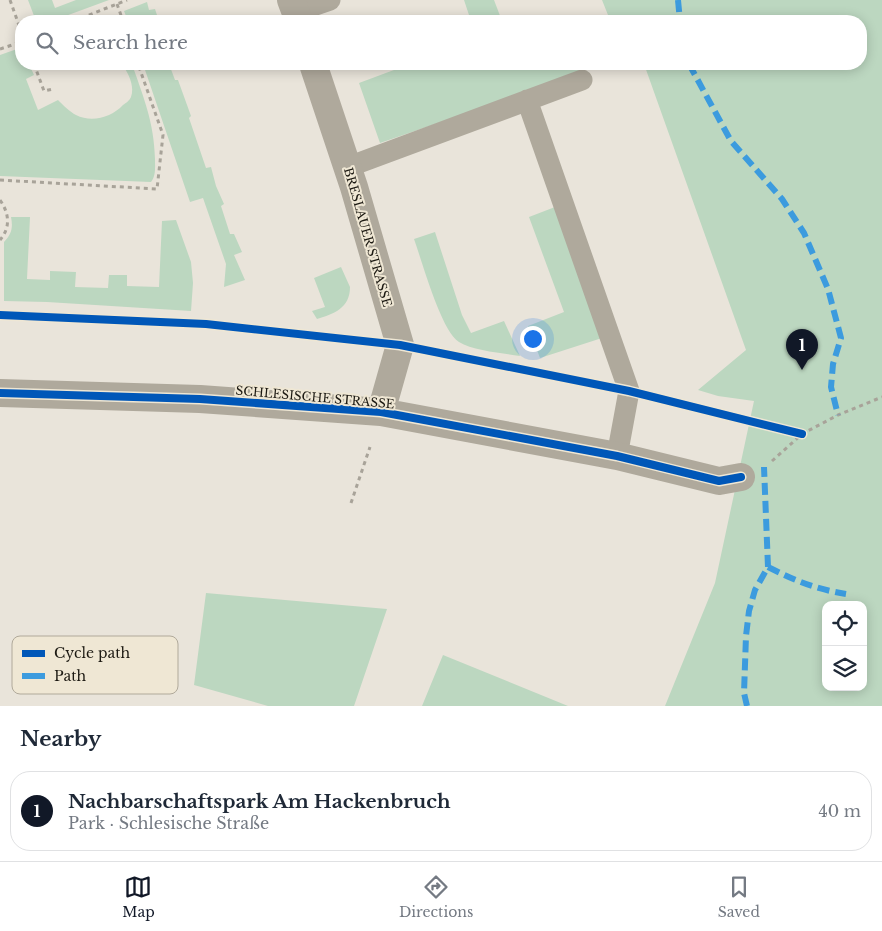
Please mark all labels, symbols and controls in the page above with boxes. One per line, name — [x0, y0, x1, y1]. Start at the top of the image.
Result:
search box — [15, 15, 867, 70]
icon: search — [33, 29, 61, 57]
text: Search here — [73, 31, 188, 54]
street label: BRESLAUER STRASSE — [341, 166, 395, 309]
your location — [520, 326, 546, 352]
pin: 1 — [786, 329, 818, 370]
street label: SCHLESISCHE STRASSE — [235, 383, 395, 411]
map controls — [822, 601, 867, 691]
button: locate — [822, 601, 867, 646]
legend — [12, 636, 178, 694]
text: Cycle path — [54, 644, 131, 662]
button: layers — [822, 646, 867, 691]
text: Path — [54, 667, 86, 685]
text: Nearby — [20, 726, 101, 752]
text: Nachbarschaftspark Am Hackenbruch — [68, 790, 450, 813]
text: 1 — [34, 801, 40, 821]
text: 40 m — [818, 801, 861, 821]
text: Park · Schlesische Straße — [68, 813, 269, 833]
tab: Map — [122, 873, 155, 921]
tab: Directions — [399, 873, 473, 921]
tab: Saved — [718, 873, 760, 921]

